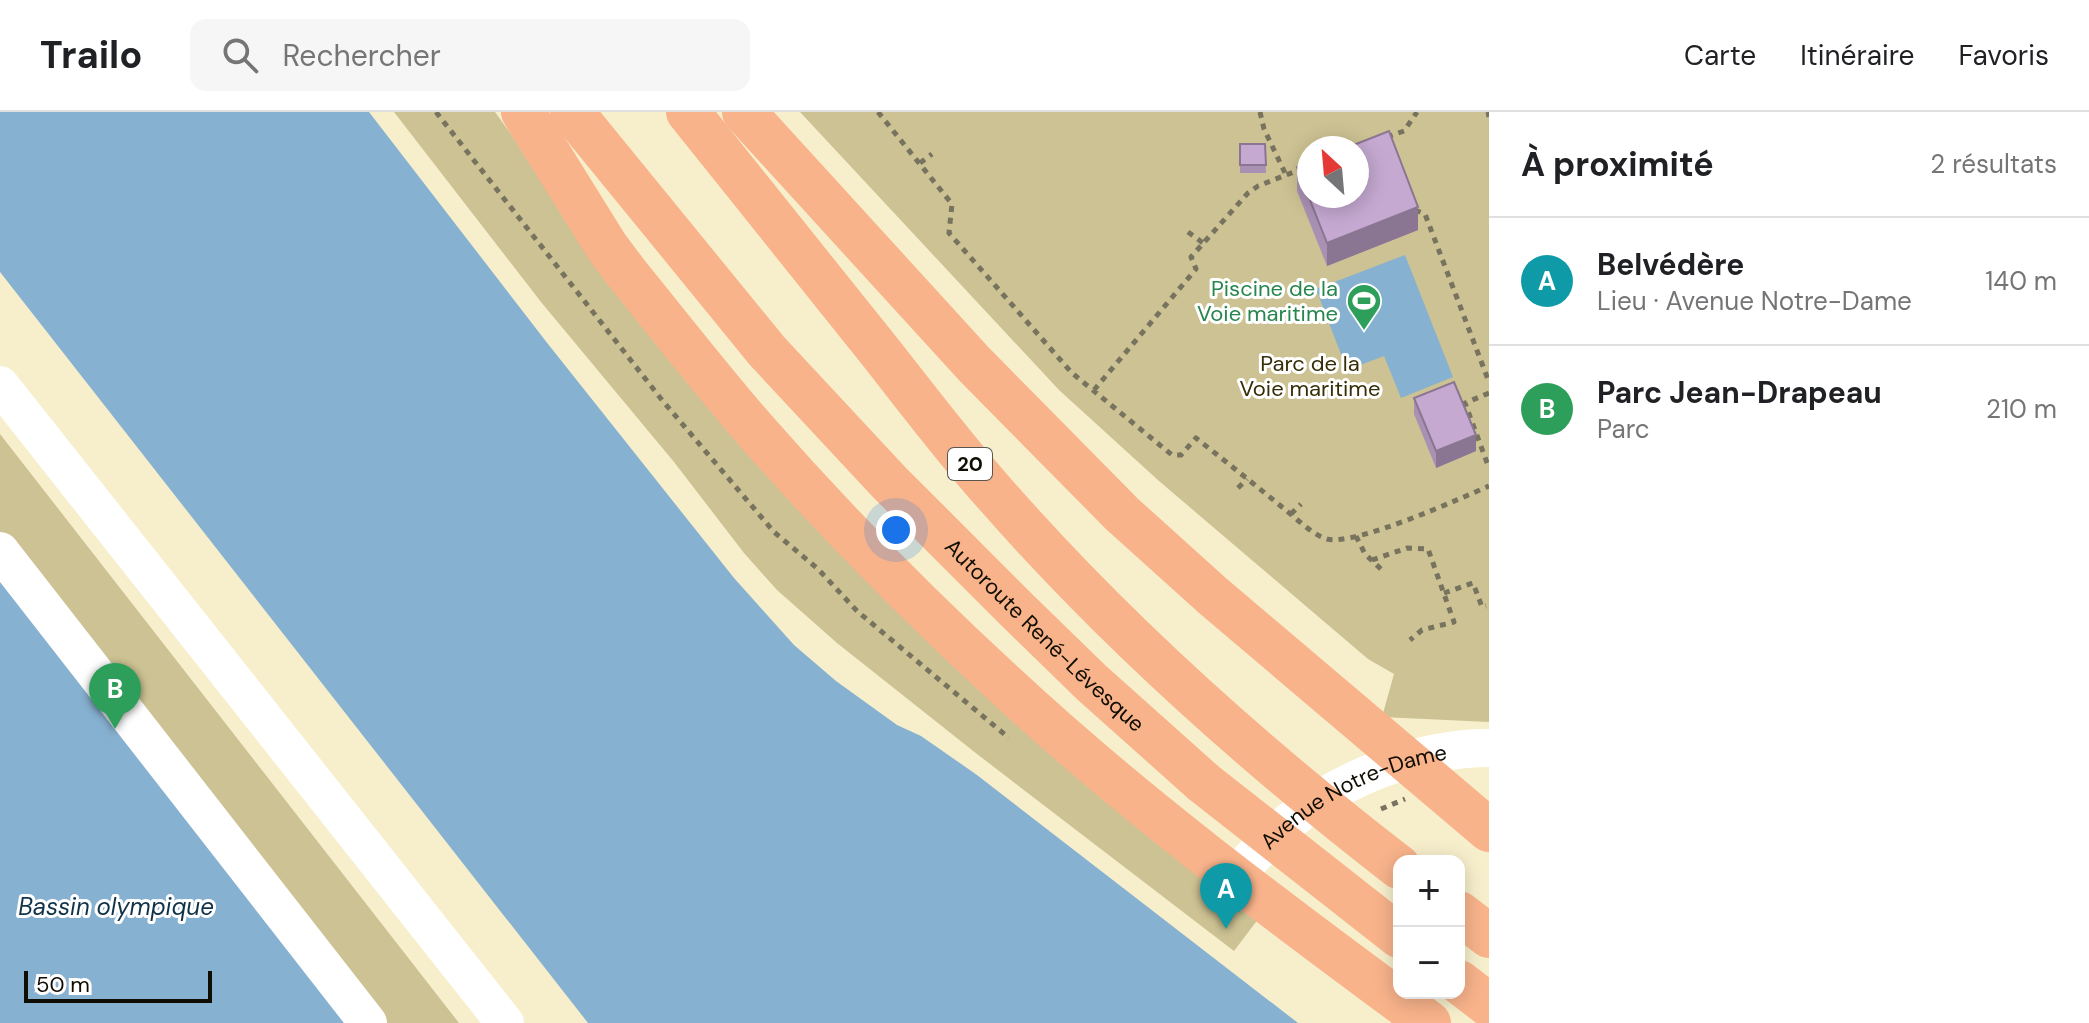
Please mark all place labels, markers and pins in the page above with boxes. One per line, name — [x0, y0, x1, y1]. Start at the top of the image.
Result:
place label: Piscine de la Voie maritime — [1197, 274, 1338, 328]
sports icon: Piscine de la Voie maritime — [1345, 282, 1383, 332]
pin: B — [89, 663, 141, 729]
pin: A — [1200, 863, 1252, 929]

